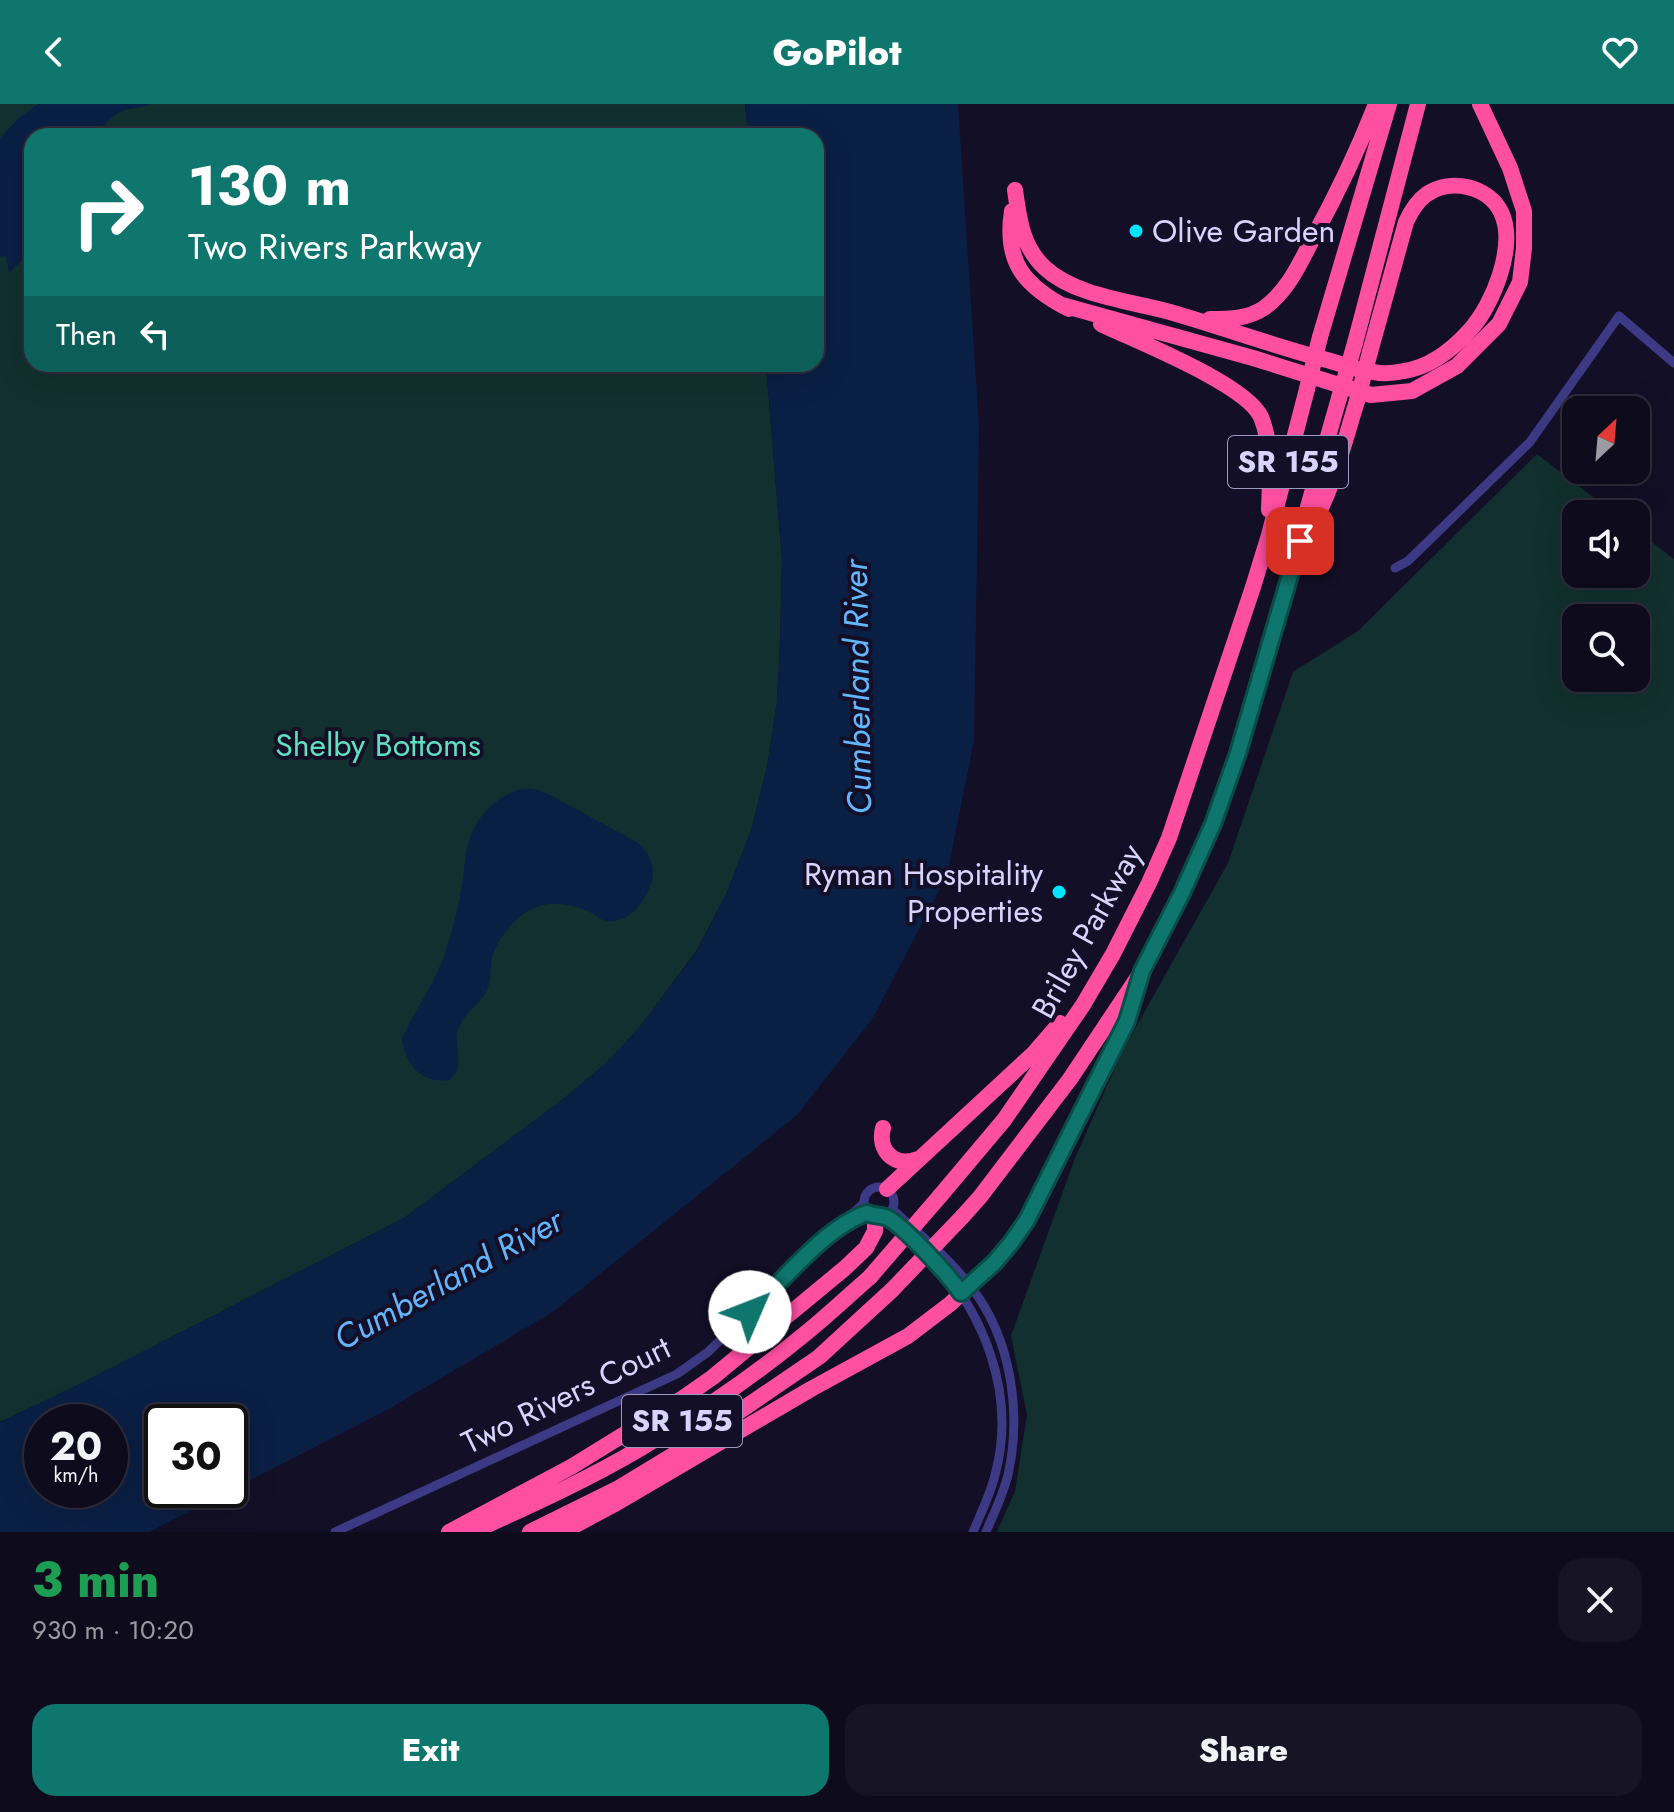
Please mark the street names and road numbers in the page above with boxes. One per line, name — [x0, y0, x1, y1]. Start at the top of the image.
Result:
road number: SR 155 — [1228, 436, 1348, 488]
street label: Briley Parkway — [1020, 835, 1154, 1026]
street label: Two Rivers Court — [454, 1324, 678, 1465]
road number: SR 155 — [622, 1395, 742, 1447]

